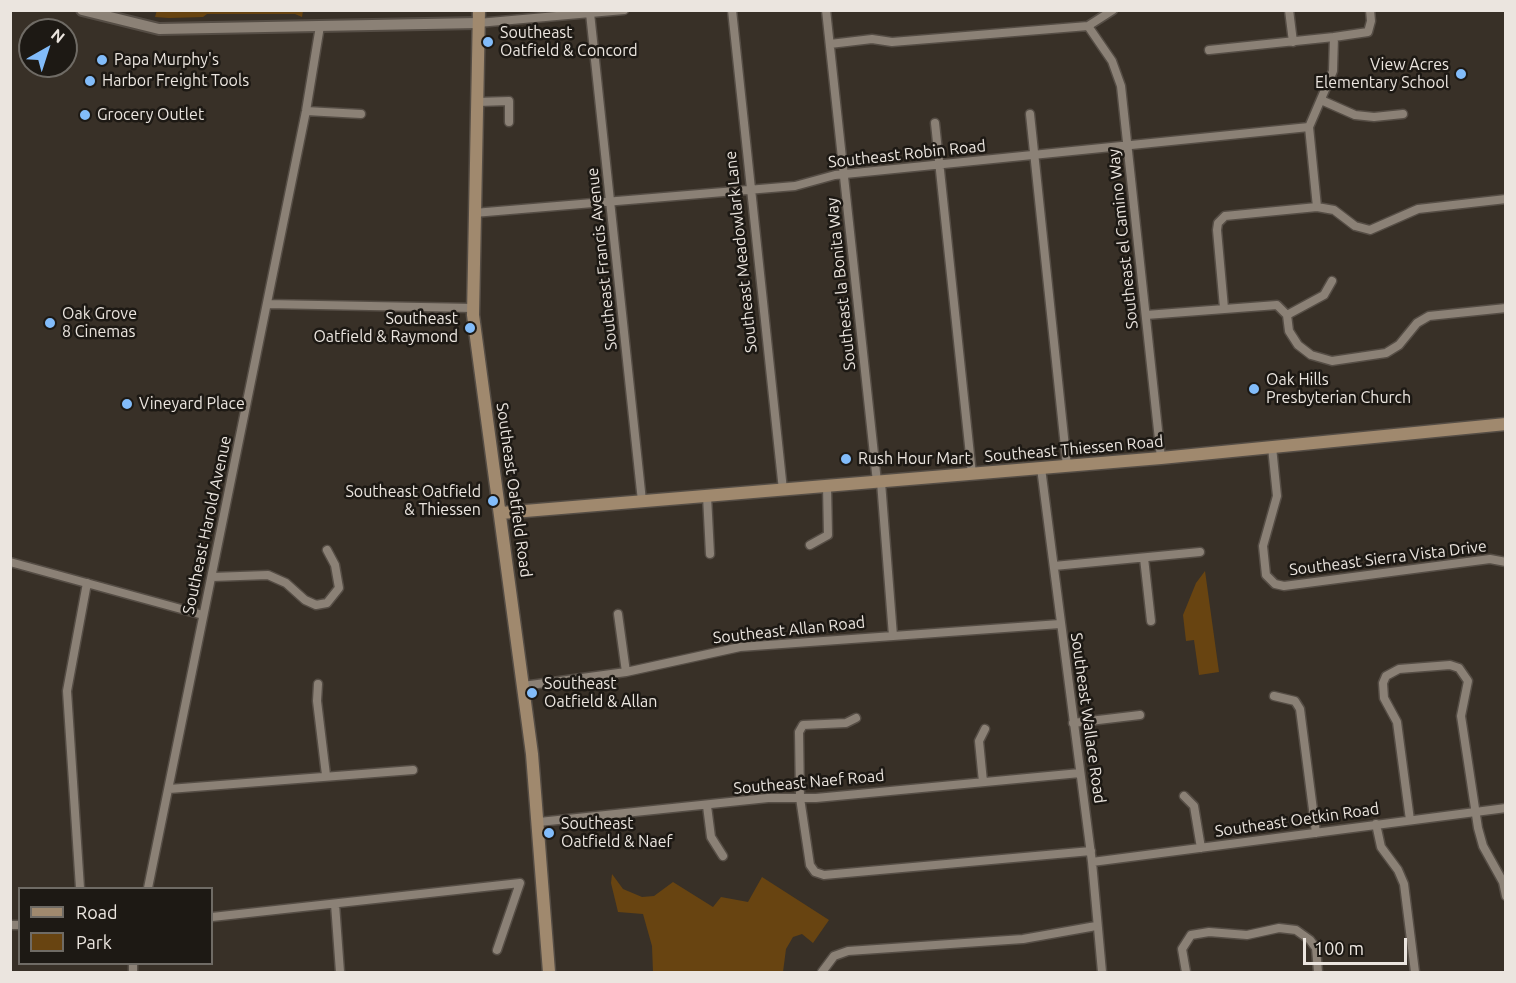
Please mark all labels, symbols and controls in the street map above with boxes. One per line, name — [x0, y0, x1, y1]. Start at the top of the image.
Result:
north arrow — [18, 18, 78, 78]
place label: Southeast Oatfield & Concord — [500, 23, 638, 61]
text: N — [48, 25, 68, 46]
marker: Southeast Oatfield & Concord — [481, 35, 495, 49]
place label: Papa Murphy's — [114, 50, 219, 70]
marker: Papa Murphy's — [95, 53, 109, 67]
place label: View Acres Elementary School — [1315, 55, 1449, 93]
marker: View Acres Elementary School — [1454, 67, 1468, 81]
place label: Harbor Freight Tools — [102, 71, 249, 91]
marker: Harbor Freight Tools — [83, 74, 97, 88]
place label: Grocery Outlet — [97, 105, 204, 125]
marker: Grocery Outlet — [78, 108, 92, 122]
street label: Southeast Robin Road — [827, 136, 987, 172]
street label: Southeast el Camino Way — [1104, 148, 1142, 330]
street label: Southeast Meadowlark Lane — [721, 150, 761, 354]
street label: Southeast Francis Avenue — [583, 167, 621, 351]
street label: Southeast la Bonita Way — [822, 197, 860, 371]
place label: Oak Grove 8 Cinemas — [62, 304, 137, 342]
place label: Southeast Oatfield & Raymond — [313, 309, 458, 347]
marker: Oak Grove 8 Cinemas — [43, 316, 57, 330]
marker: Southeast Oatfield & Raymond — [463, 321, 477, 335]
place label: Oak Hills Presbyterian Church — [1266, 370, 1411, 408]
marker: Oak Hills Presbyterian Church — [1247, 382, 1261, 396]
place label: Vineyard Place — [139, 394, 245, 414]
marker: Vineyard Place — [120, 397, 134, 411]
street label: Southeast Oatfield Road — [492, 401, 536, 579]
street label: Southeast Thiessen Road — [984, 432, 1164, 466]
street label: Southeast Harold Avenue — [179, 434, 235, 616]
place label: Rush Hour Mart — [858, 449, 971, 469]
marker: Rush Hour Mart — [839, 452, 853, 466]
place label: Southeast Oatfield & Thiessen — [345, 482, 481, 520]
marker: Southeast Oatfield & Thiessen — [486, 494, 500, 508]
street label: Southeast Sierra Vista Drive — [1288, 536, 1488, 580]
street label: Southeast Allan Road — [712, 612, 866, 648]
street label: Southeast Wallace Road — [1066, 631, 1110, 805]
place label: Southeast Oatfield & Allan — [544, 674, 657, 712]
marker: Southeast Oatfield & Allan — [525, 686, 539, 700]
street label: Southeast Naef Road — [733, 766, 885, 798]
street label: Southeast Oetkin Road — [1214, 799, 1380, 841]
place label: Southeast Oatfield & Naef — [561, 814, 673, 852]
marker: Southeast Oatfield & Naef — [542, 826, 556, 840]
legend — [18, 887, 213, 965]
text: Road — [76, 902, 118, 922]
scale bar — [1306, 926, 1410, 964]
text: Park — [76, 932, 112, 952]
text: 100 m — [1314, 938, 1364, 958]

